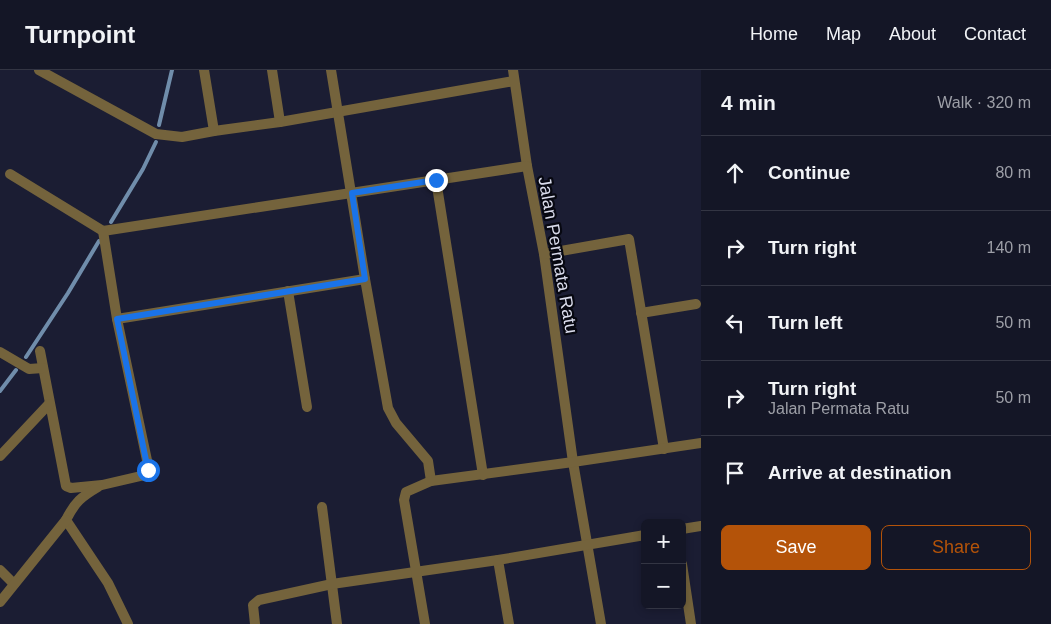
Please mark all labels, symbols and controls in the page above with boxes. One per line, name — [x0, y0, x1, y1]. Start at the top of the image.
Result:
text: Turnpoint — [25, 21, 135, 48]
text: Home — [750, 24, 798, 44]
text: Map — [826, 24, 861, 44]
text: About — [889, 24, 936, 44]
text: Contact — [964, 24, 1026, 44]
text: 4 min — [721, 91, 776, 114]
text: Walk · 320 m — [937, 94, 1031, 111]
icon: ahead — [721, 159, 749, 187]
text: Continue — [768, 162, 850, 183]
text: 80 m — [995, 164, 1031, 181]
route end — [425, 169, 448, 192]
street label: Jalan Permata Ratu — [534, 175, 582, 335]
icon: right — [721, 234, 749, 262]
text: Turn right — [768, 237, 856, 258]
text: 140 m — [987, 239, 1031, 256]
icon: left — [721, 309, 749, 337]
text: Turn left — [768, 312, 843, 333]
text: 50 m — [995, 314, 1031, 331]
text: Turn right — [768, 378, 856, 399]
icon: right — [721, 384, 749, 412]
text: 50 m — [995, 389, 1031, 406]
text: Jalan Permata Ratu — [768, 400, 909, 417]
route start — [137, 459, 160, 482]
icon: arrive — [721, 459, 749, 487]
text: Arrive at destination — [768, 462, 952, 483]
map controls — [641, 519, 686, 609]
button: + — [641, 519, 686, 564]
button: Save — [721, 525, 871, 570]
button: Share — [881, 525, 1031, 570]
button: − — [641, 564, 686, 609]

